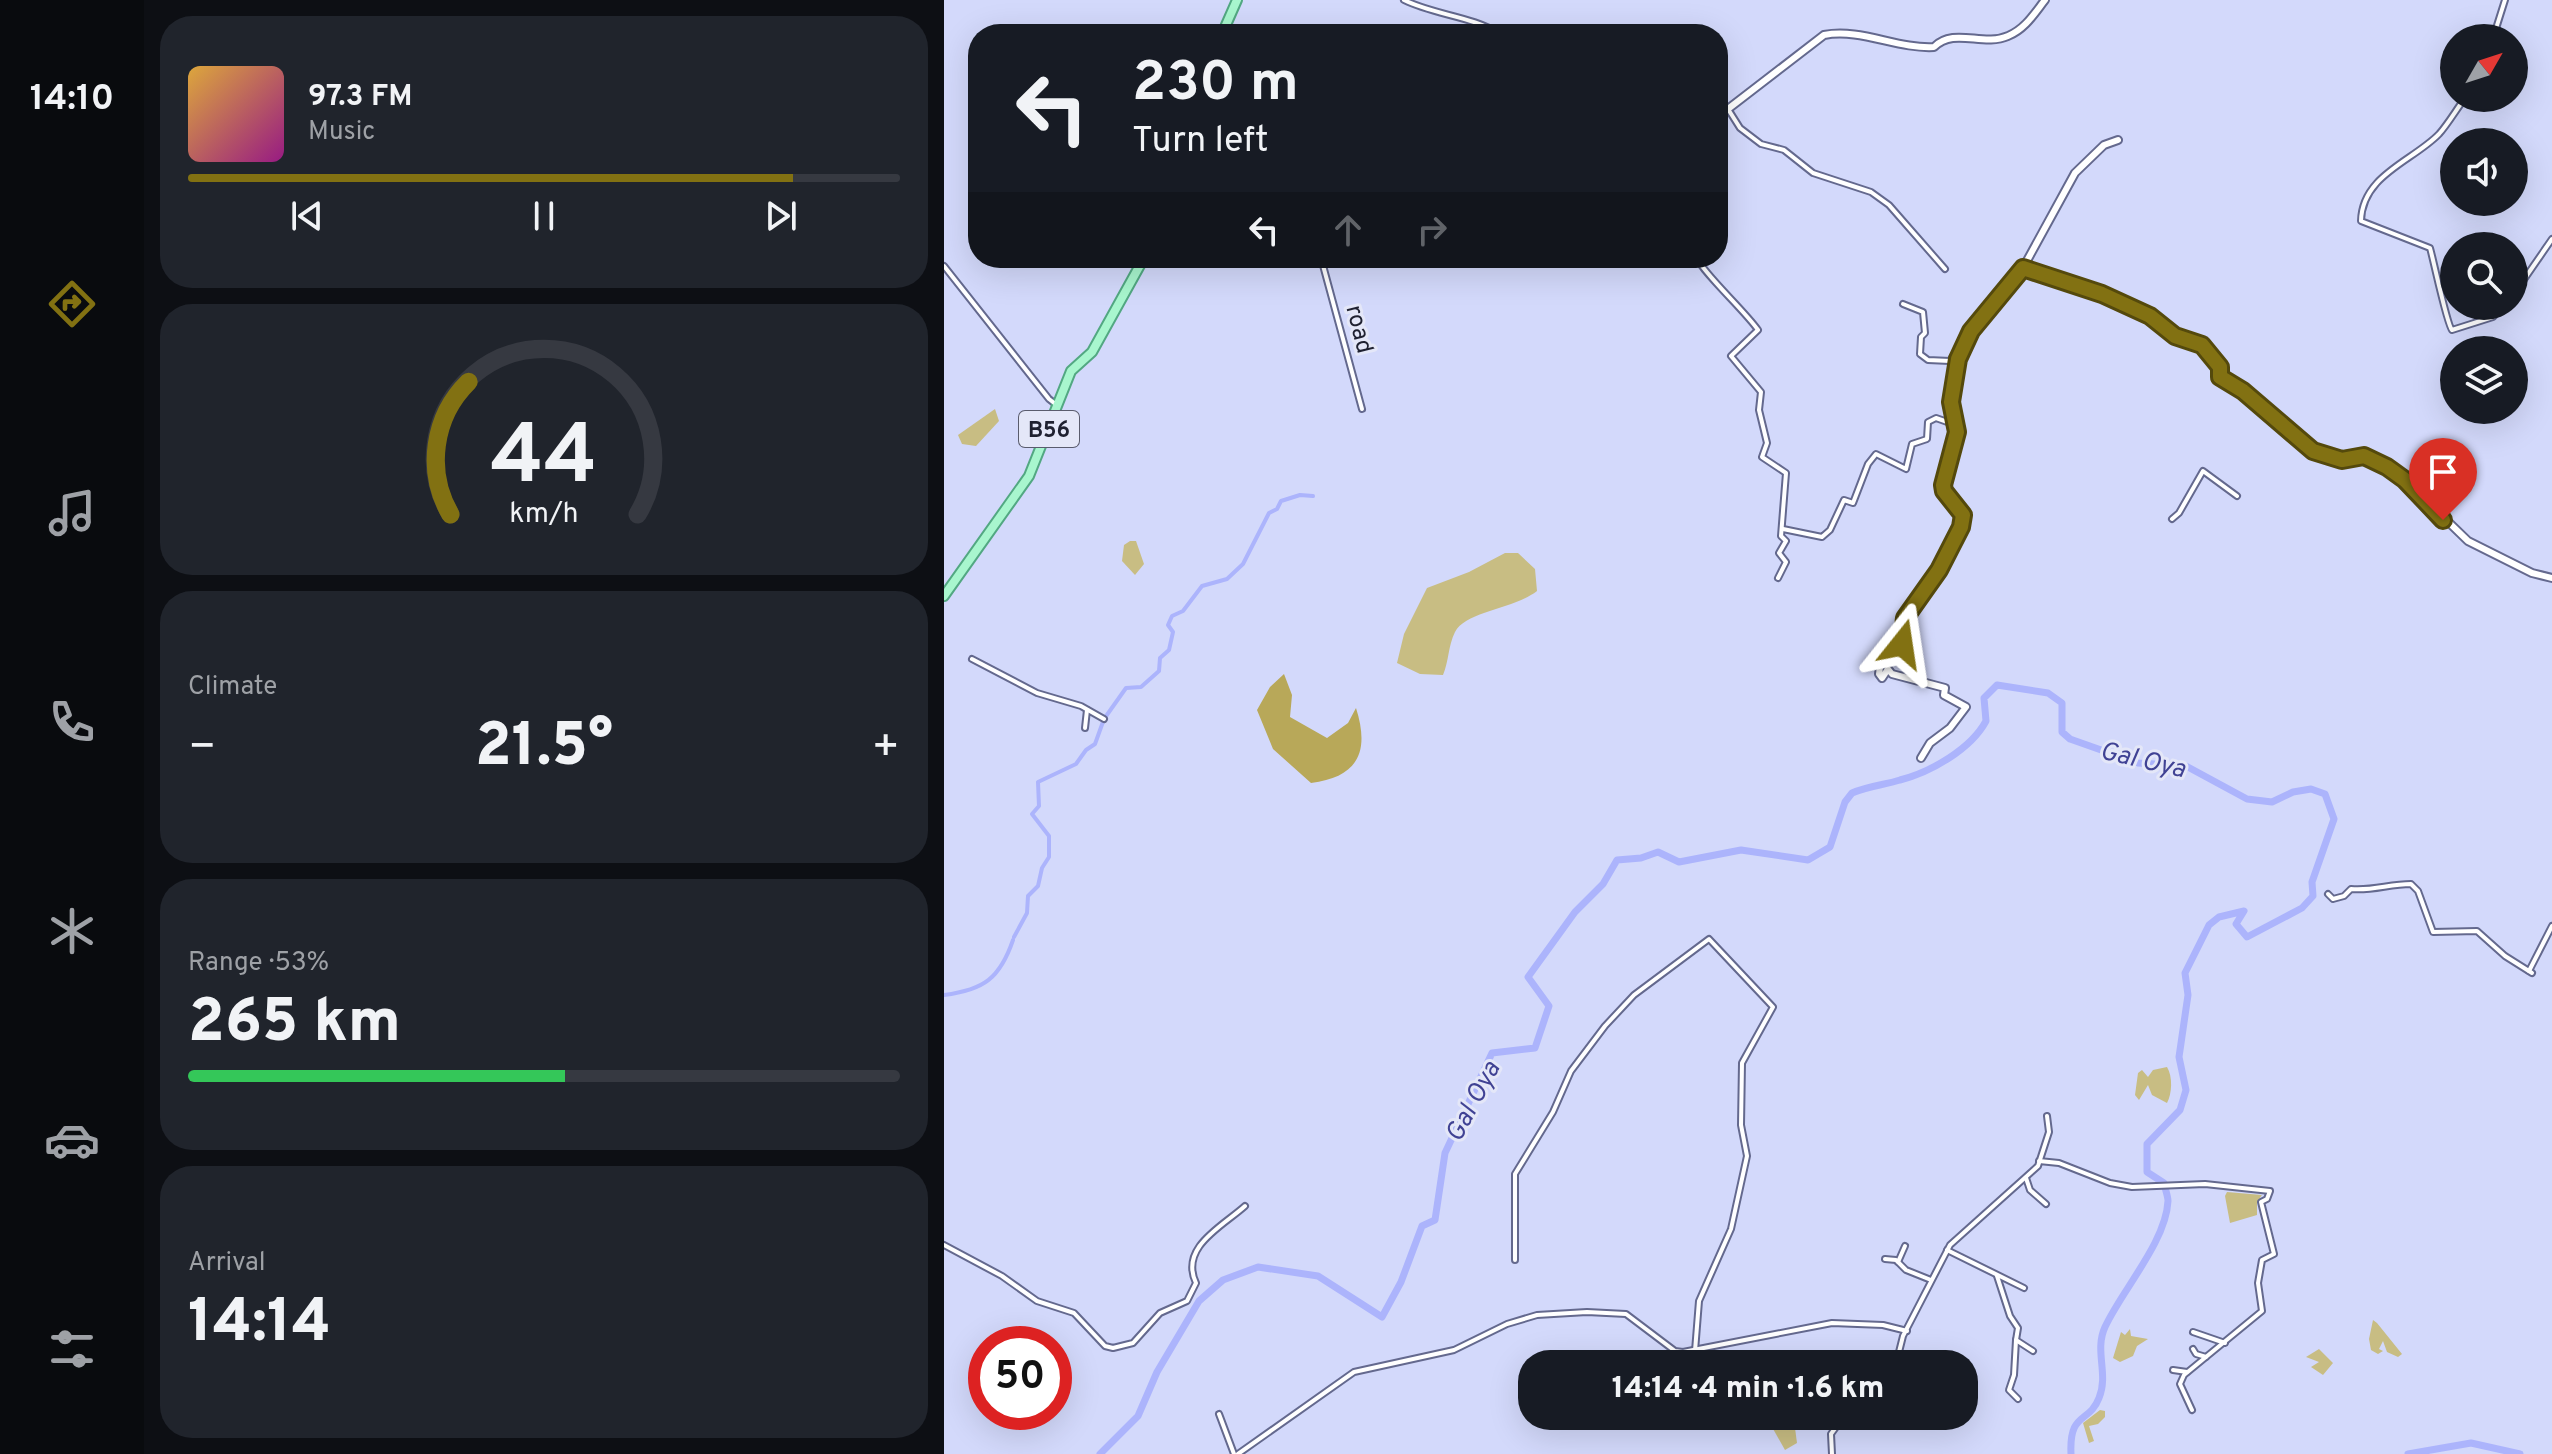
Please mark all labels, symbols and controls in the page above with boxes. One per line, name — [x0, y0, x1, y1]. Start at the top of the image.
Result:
north arrow — [2440, 24, 2528, 112]
map controls — [2440, 24, 2528, 424]
text: 230 m — [1132, 50, 1299, 120]
icon: left — [1000, 56, 1104, 160]
text: 14:10 — [30, 77, 114, 123]
text: 97.3 FM — [308, 79, 412, 116]
text: Music — [308, 116, 375, 149]
text: Turn left — [1132, 119, 1269, 165]
button: sound — [2440, 128, 2528, 216]
icon: previous — [285, 194, 329, 238]
icon: pause — [522, 194, 566, 238]
icon: next — [759, 194, 803, 238]
icon: left — [1242, 208, 1286, 252]
icon: ahead — [1326, 208, 1370, 252]
icon: right — [1410, 208, 1454, 252]
button: search — [2440, 232, 2528, 320]
icon: directions — [44, 276, 100, 332]
street label: road — [1338, 302, 1379, 357]
button: layers — [2440, 336, 2528, 424]
text: 44 — [491, 408, 597, 513]
road number: B56 — [1019, 411, 1079, 447]
pin — [2409, 438, 2477, 520]
icon: arrive — [2421, 450, 2465, 494]
icon: music — [44, 485, 100, 541]
text: km/h — [509, 498, 579, 534]
position arrow — [1860, 602, 1944, 686]
text: Climate — [188, 671, 277, 704]
icon: phone — [44, 694, 100, 750]
text: 21.5° — [475, 711, 613, 787]
text: − — [188, 721, 216, 777]
text: + — [872, 721, 900, 777]
water label: Gal Oya — [2096, 736, 2189, 787]
icon: climate — [44, 903, 100, 959]
text: Range · 53% — [188, 947, 329, 980]
text: 265 km — [188, 987, 401, 1063]
water label: Gal Oya — [1439, 1056, 1509, 1148]
icon: car — [44, 1112, 100, 1168]
text: Arrival — [188, 1247, 266, 1280]
text: 14:14 — [188, 1287, 331, 1363]
icon: filters — [44, 1321, 100, 1377]
speed limit sign: 50 — [968, 1326, 1072, 1430]
text: 14:14 · 4 min · 1.6 km — [1612, 1371, 1884, 1408]

